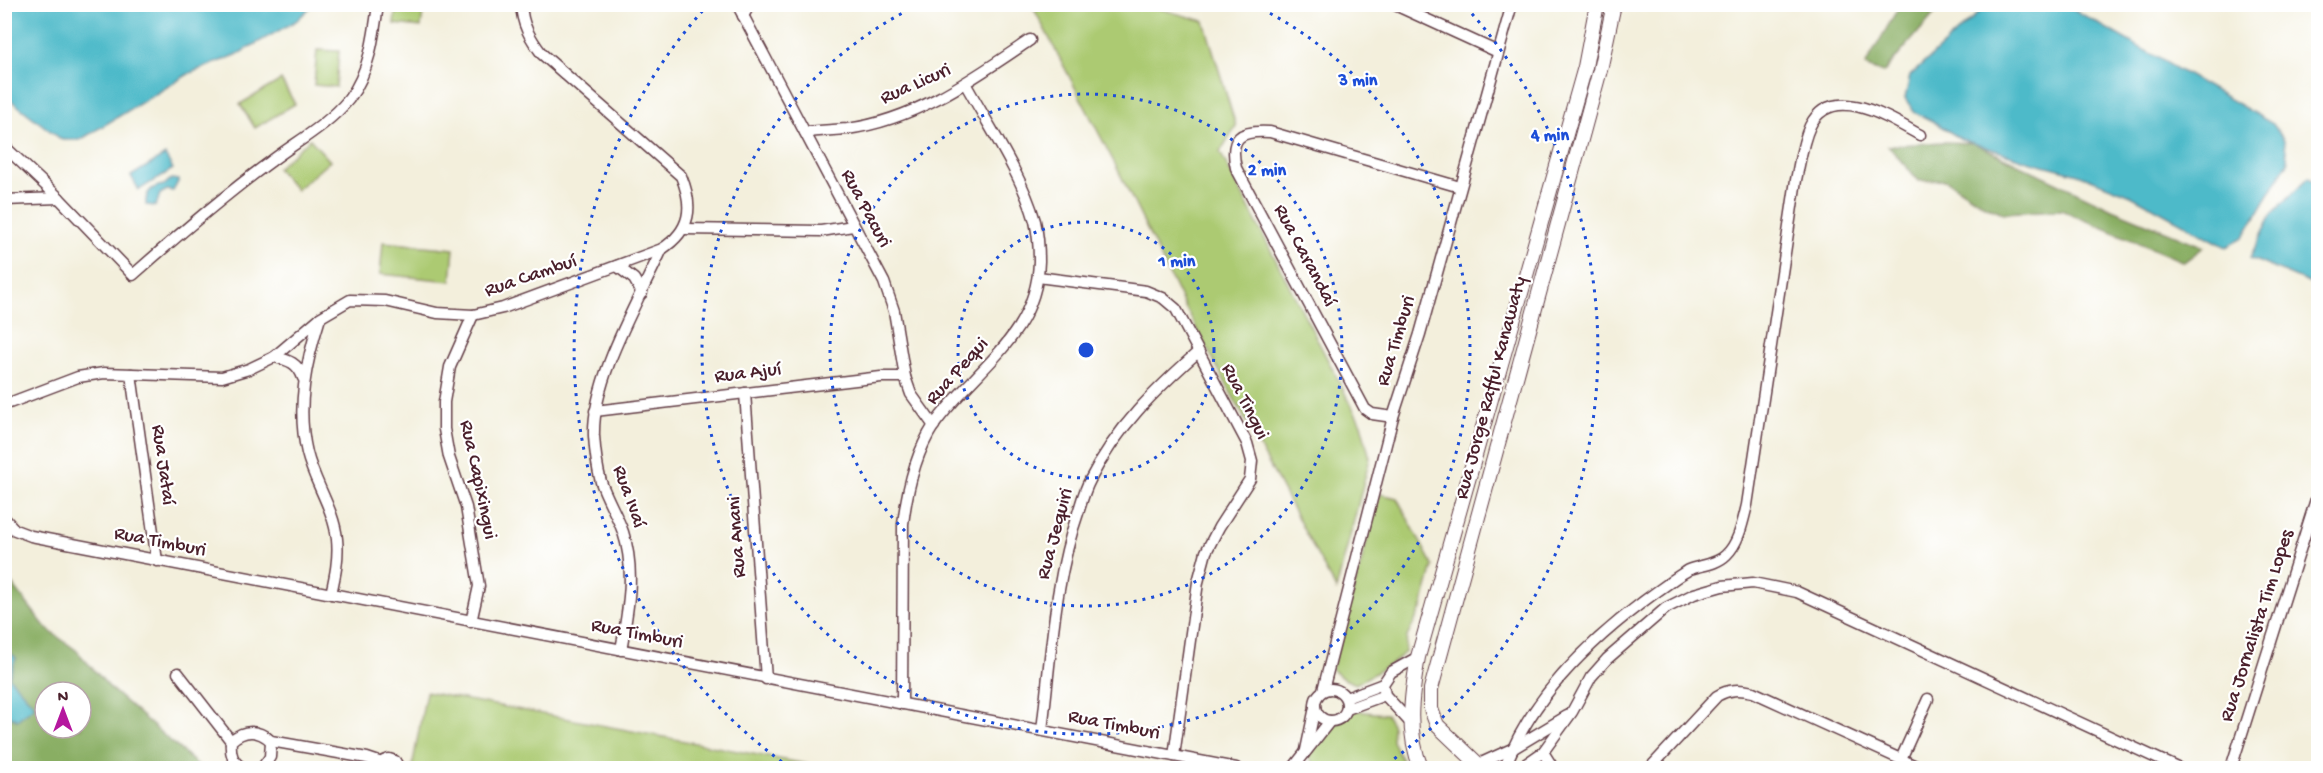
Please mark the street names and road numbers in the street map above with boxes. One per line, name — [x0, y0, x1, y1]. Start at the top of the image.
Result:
street label: Rua Licuri — [877, 59, 955, 111]
street label: Rua Pacuri — [835, 166, 895, 252]
street label: Rua Carandaí — [1267, 201, 1341, 312]
street label: Rua Cambuí — [482, 250, 581, 304]
street label: Rua Jorge Rafful Kanawaty — [1451, 274, 1533, 502]
street label: Rua Timburi — [1372, 293, 1422, 389]
street label: Rua Pequi — [922, 334, 994, 410]
street label: Rua Ajuí — [713, 358, 783, 389]
street label: Rua Tingui — [1215, 360, 1273, 444]
street label: Rua Capixingui — [453, 418, 501, 542]
street label: Rua Jataí — [145, 423, 179, 507]
street label: Rua Ivaí — [606, 463, 650, 532]
street label: Rua Jequiri — [1033, 486, 1079, 582]
street label: Rua Anani — [724, 495, 752, 579]
street label: Rua Timburi — [112, 523, 208, 563]
street label: Rua Jornalista Tim Lopes — [2216, 526, 2300, 725]
street label: Rua Timburi — [589, 615, 685, 655]
street label: Rua Timburi — [1066, 706, 1162, 746]

